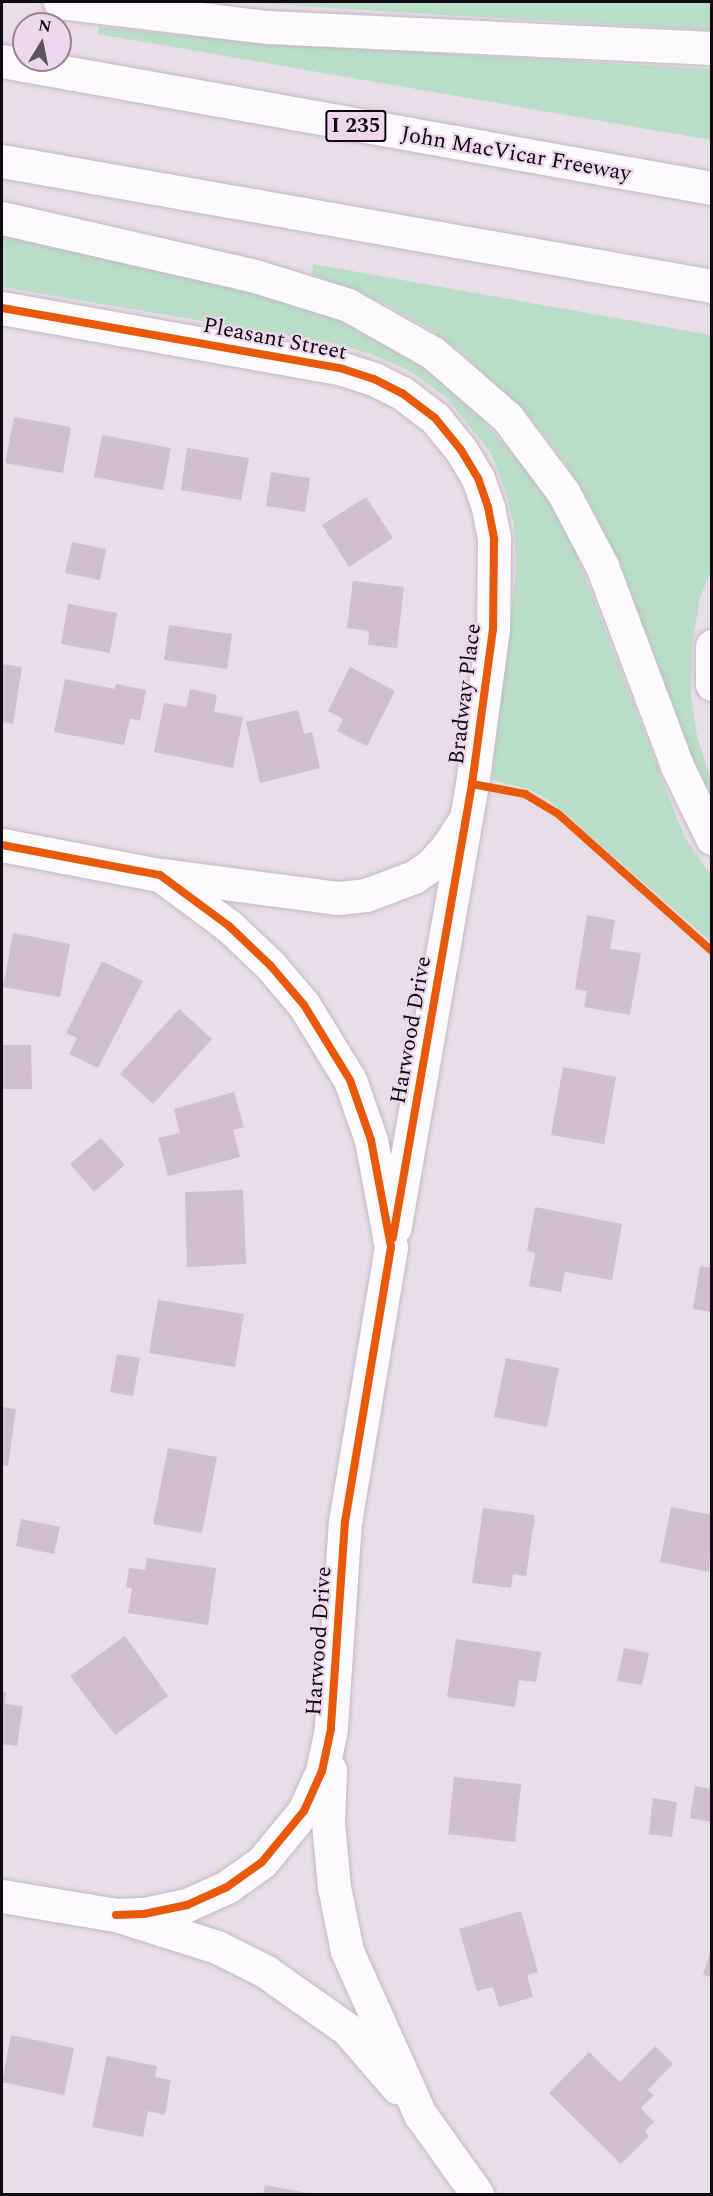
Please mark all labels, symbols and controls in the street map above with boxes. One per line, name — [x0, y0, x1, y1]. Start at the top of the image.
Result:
north arrow — [12, 12, 72, 72]
text: N — [36, 13, 53, 39]
road number: I 235 — [324, 108, 388, 144]
street label: John MacVicar Freeway — [399, 121, 633, 187]
street label: Pleasant Street — [201, 312, 349, 366]
street label: Bradway Place — [443, 622, 487, 766]
street label: Harwood Drive — [385, 954, 437, 1106]
street label: Harwood Drive — [301, 1565, 337, 1717]

